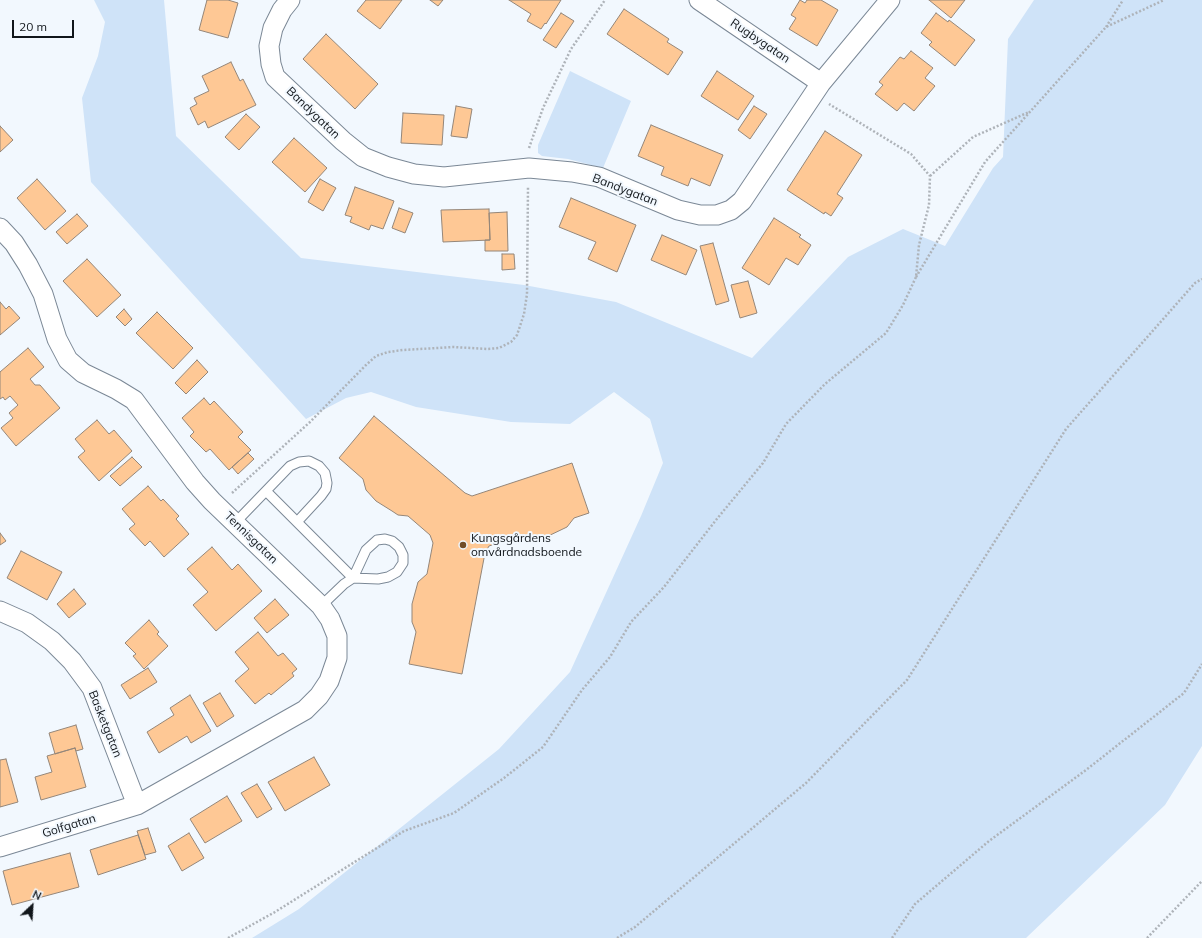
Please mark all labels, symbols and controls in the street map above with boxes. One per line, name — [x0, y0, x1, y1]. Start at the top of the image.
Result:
scale bar — [14, 12, 76, 38]
street label: Rugbygatan — [727, 16, 793, 66]
text: 20 m — [19, 19, 47, 34]
street label: Bandygatan — [283, 84, 343, 142]
street label: Bandygatan — [590, 171, 660, 209]
street label: Tennisgatan — [221, 509, 281, 567]
place label: Kungsgårdens omvårdnadsboende — [471, 531, 582, 559]
marker: Kungsgårdens omvårdnadsboende — [458, 540, 468, 550]
street label: Basketgatan — [85, 688, 125, 760]
street label: Golfgatan — [40, 811, 98, 841]
north arrow — [12, 886, 52, 926]
text: N — [30, 887, 44, 903]

